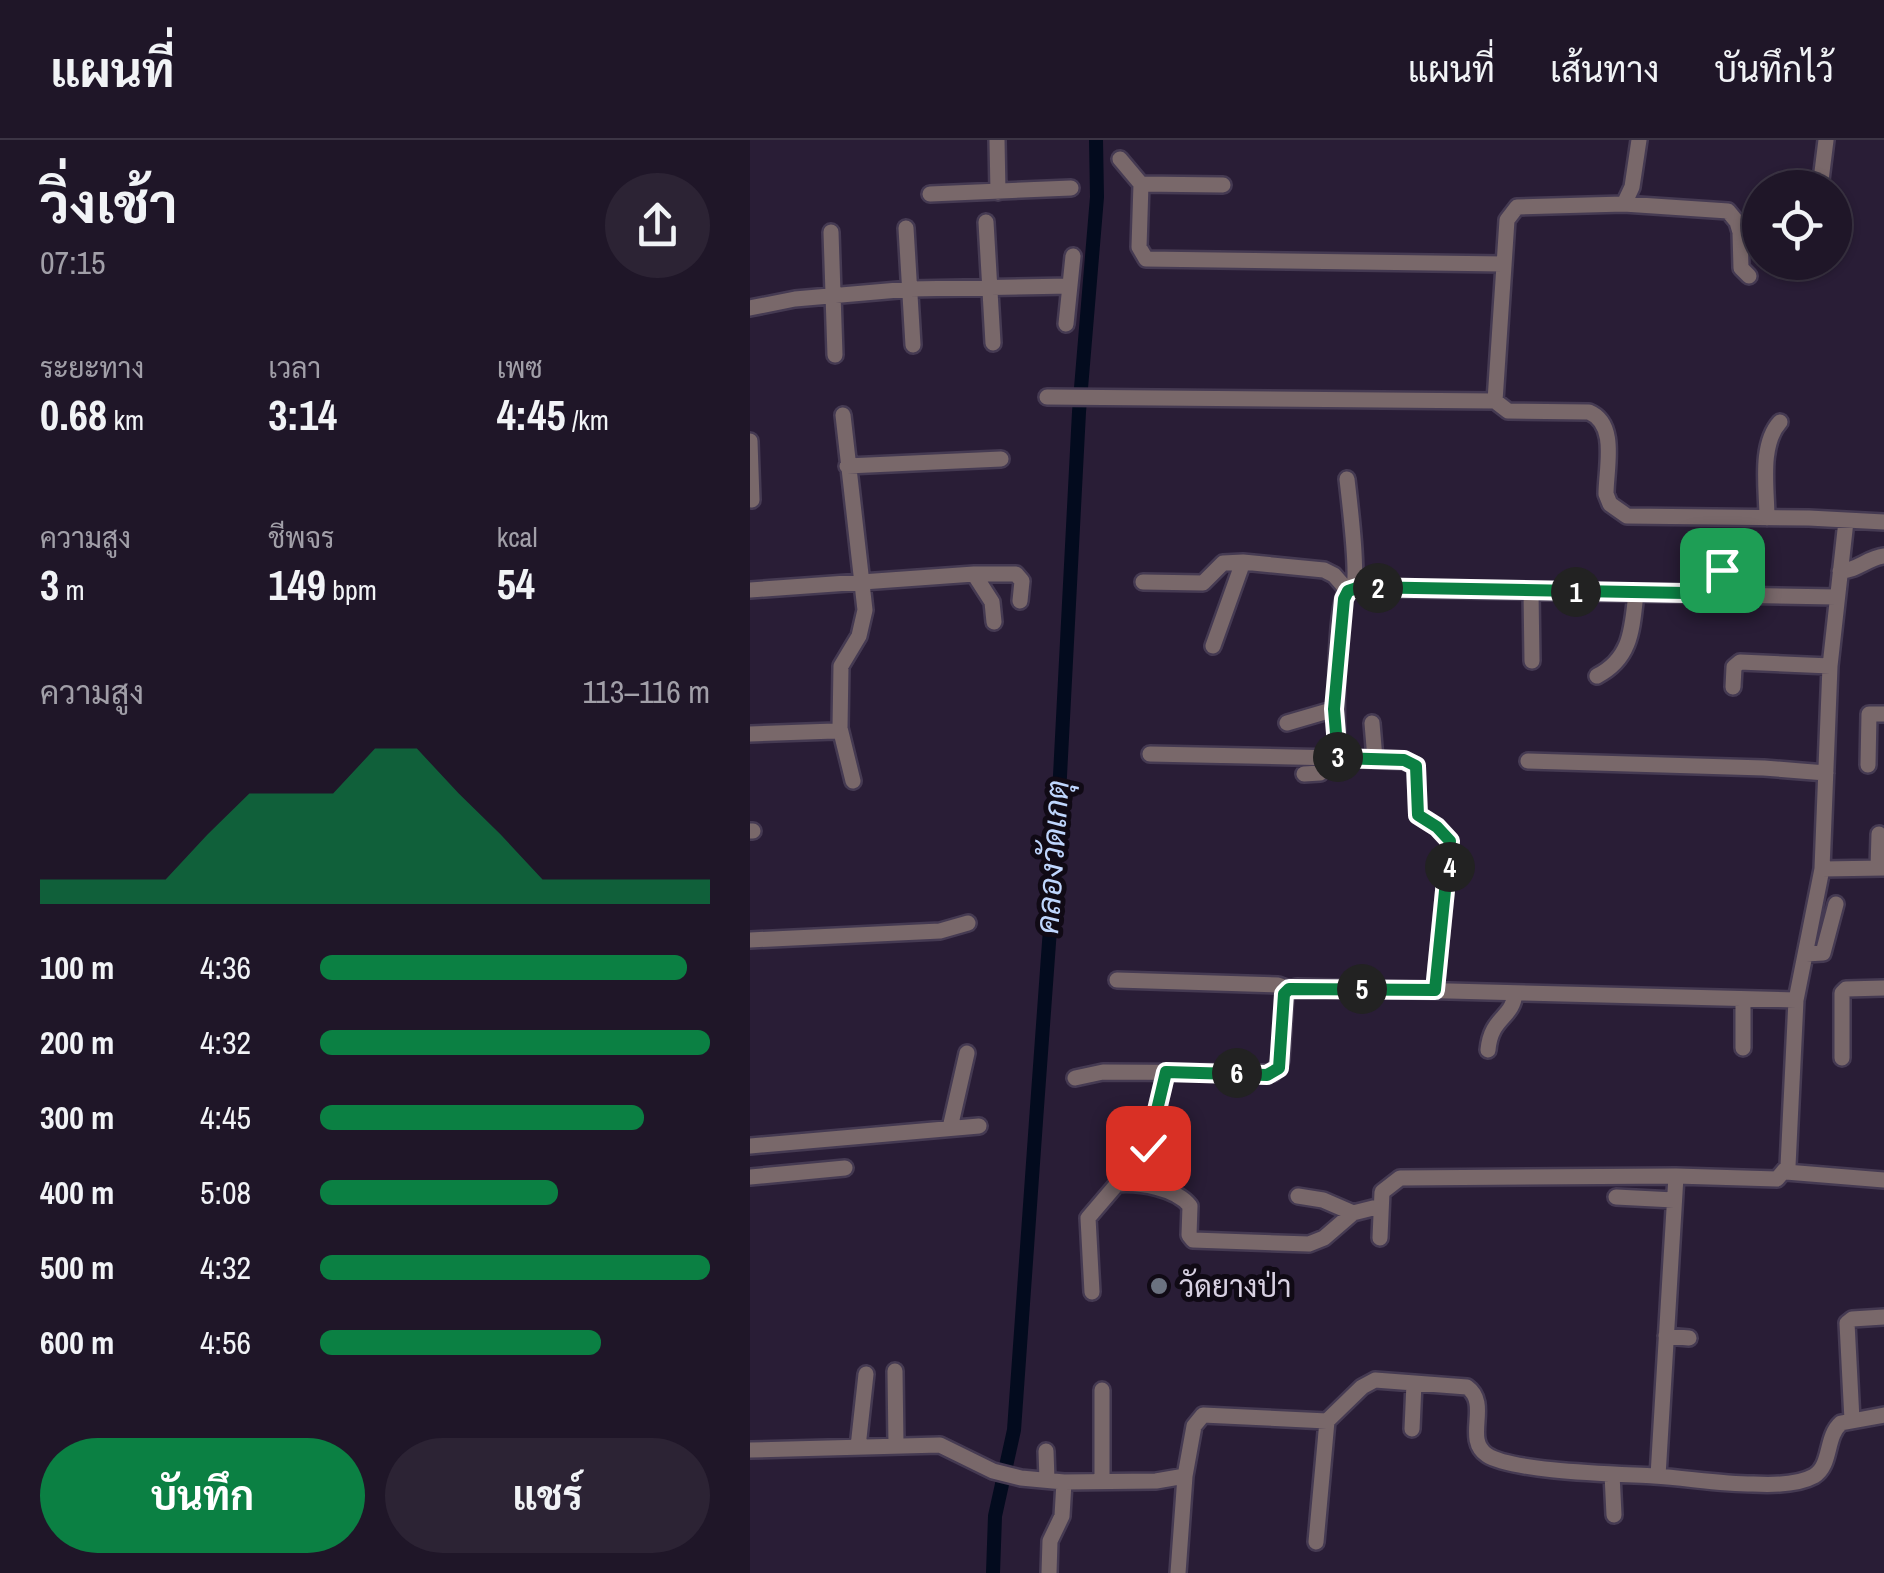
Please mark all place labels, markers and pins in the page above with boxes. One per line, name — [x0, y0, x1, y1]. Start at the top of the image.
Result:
pin — [1680, 528, 1765, 613]
pin: 2 — [1353, 563, 1403, 613]
pin: 1 — [1551, 567, 1601, 617]
pin: 3 — [1313, 732, 1363, 782]
pin: 4 — [1425, 842, 1475, 892]
pin: 5 — [1337, 964, 1387, 1014]
pin: 6 — [1212, 1048, 1262, 1098]
pin — [1106, 1106, 1191, 1191]
place label: วัดยางป่า — [1179, 1266, 1292, 1306]
marker: วัดยางป่า — [1148, 1275, 1170, 1297]

